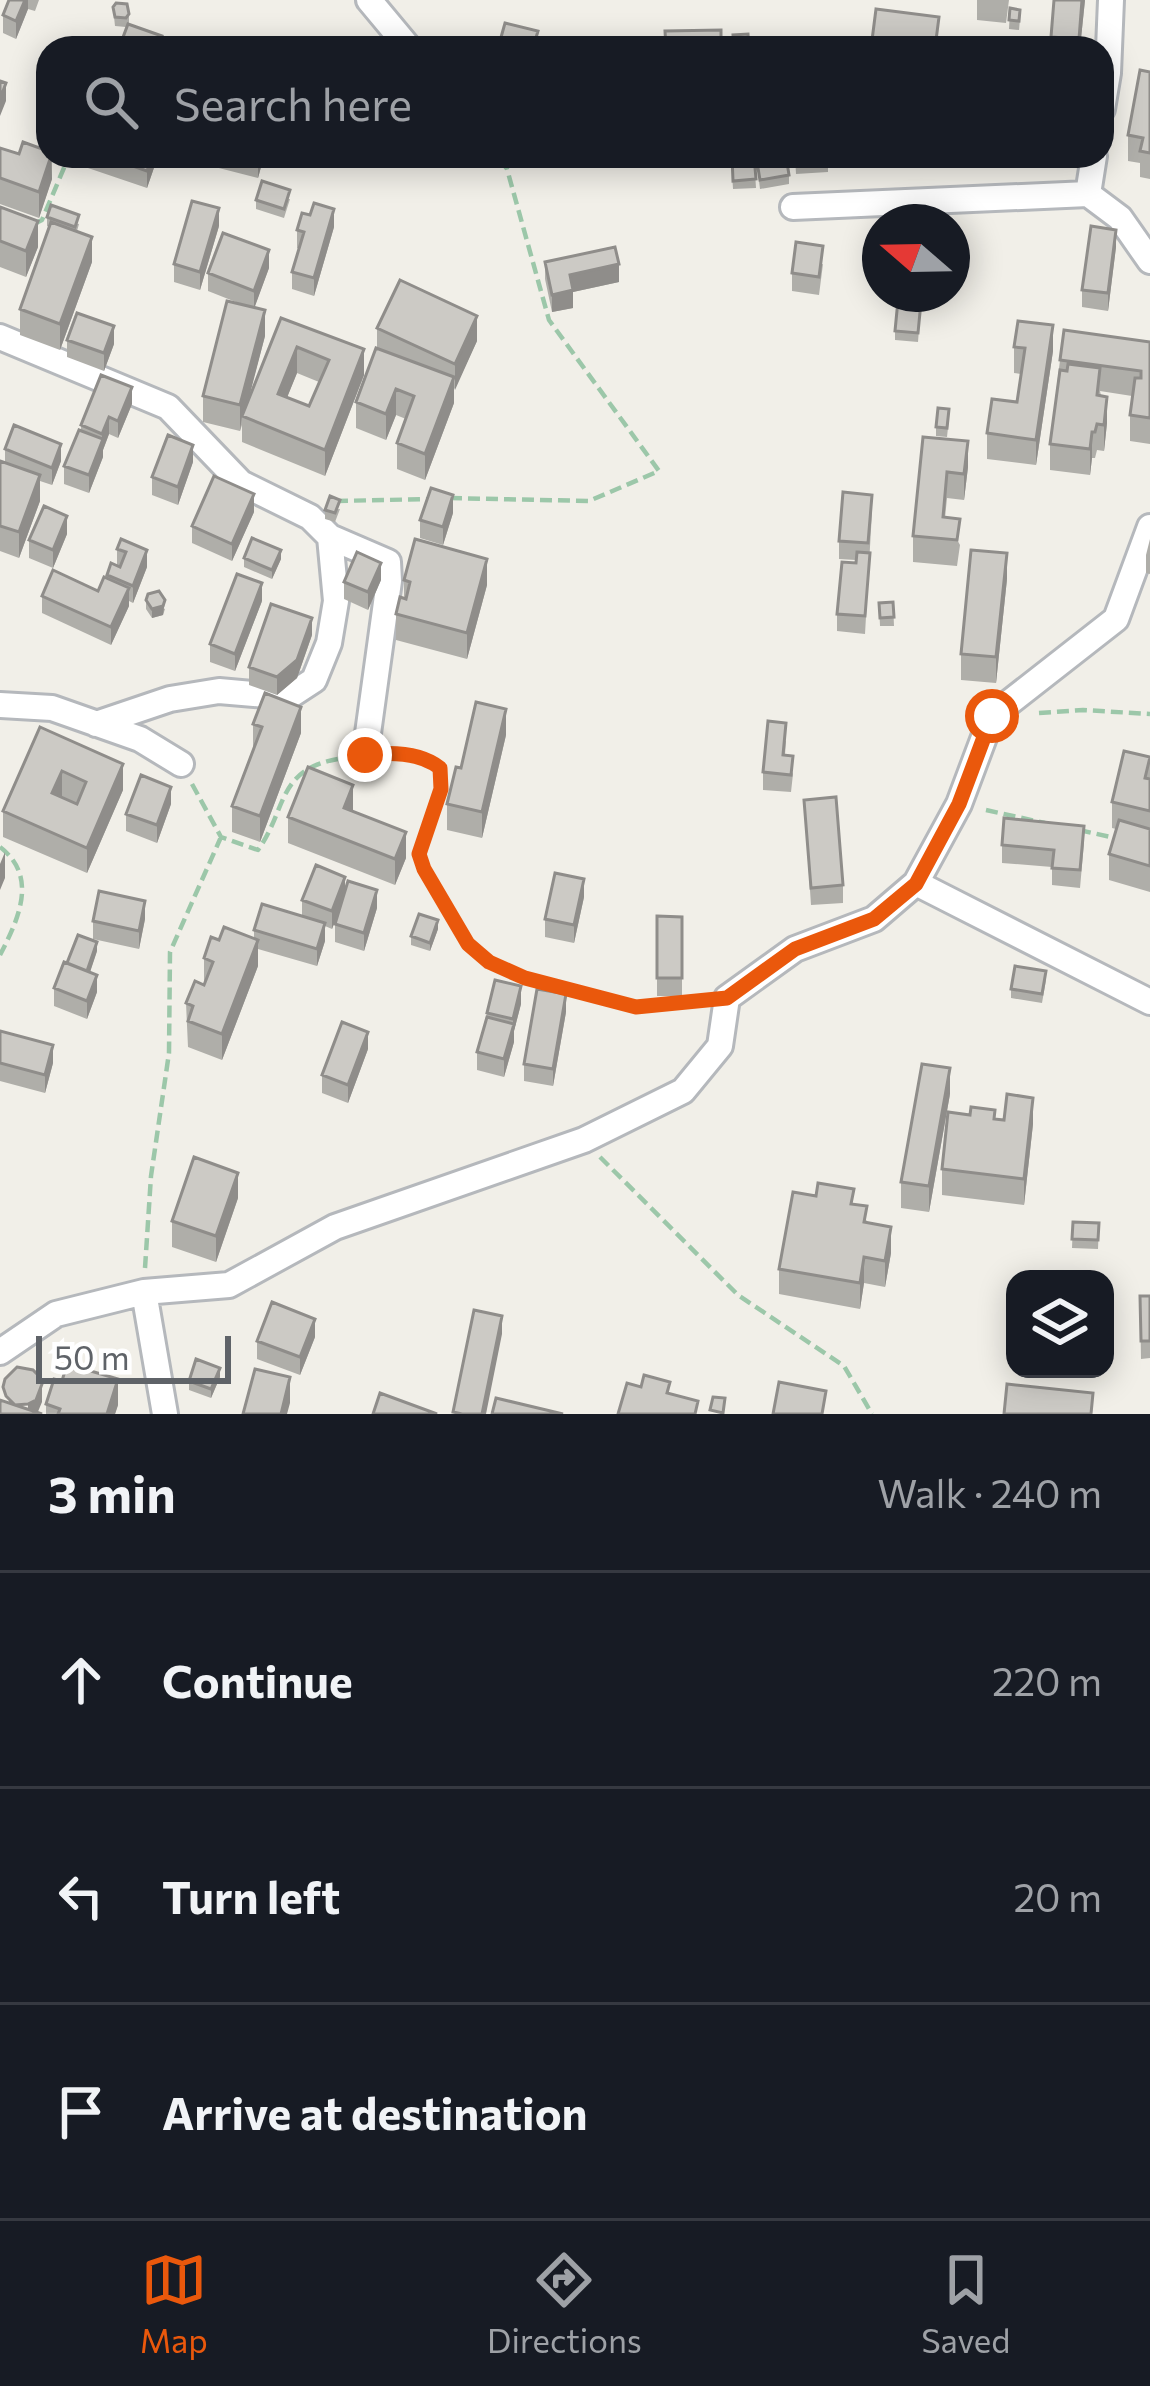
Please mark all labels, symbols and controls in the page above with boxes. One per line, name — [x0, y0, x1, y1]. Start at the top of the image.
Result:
search box — [36, 36, 1114, 168]
icon: search — [78, 69, 144, 135]
text: Search here — [174, 75, 412, 130]
north arrow — [862, 204, 970, 312]
route start — [965, 689, 1019, 743]
route end — [338, 728, 392, 782]
map controls — [1006, 1270, 1114, 1378]
button: layers — [1006, 1270, 1114, 1378]
scale bar — [36, 1330, 231, 1383]
text: 50 m — [54, 1336, 130, 1377]
text: 3 min — [48, 1461, 176, 1524]
text: Walk · 240 m — [877, 1468, 1102, 1516]
icon: ahead — [48, 1647, 114, 1713]
text: Continue — [162, 1652, 353, 1707]
text: 220 m — [992, 1656, 1102, 1704]
icon: left — [48, 1863, 114, 1929]
text: Turn left — [162, 1868, 340, 1923]
text: 20 m — [1014, 1872, 1102, 1920]
icon: arrive — [48, 2079, 114, 2145]
text: Arrive at destination — [162, 2084, 588, 2139]
tab: Map — [140, 2247, 208, 2360]
tab: Directions — [487, 2247, 642, 2360]
tab: Saved — [921, 2247, 1010, 2360]

